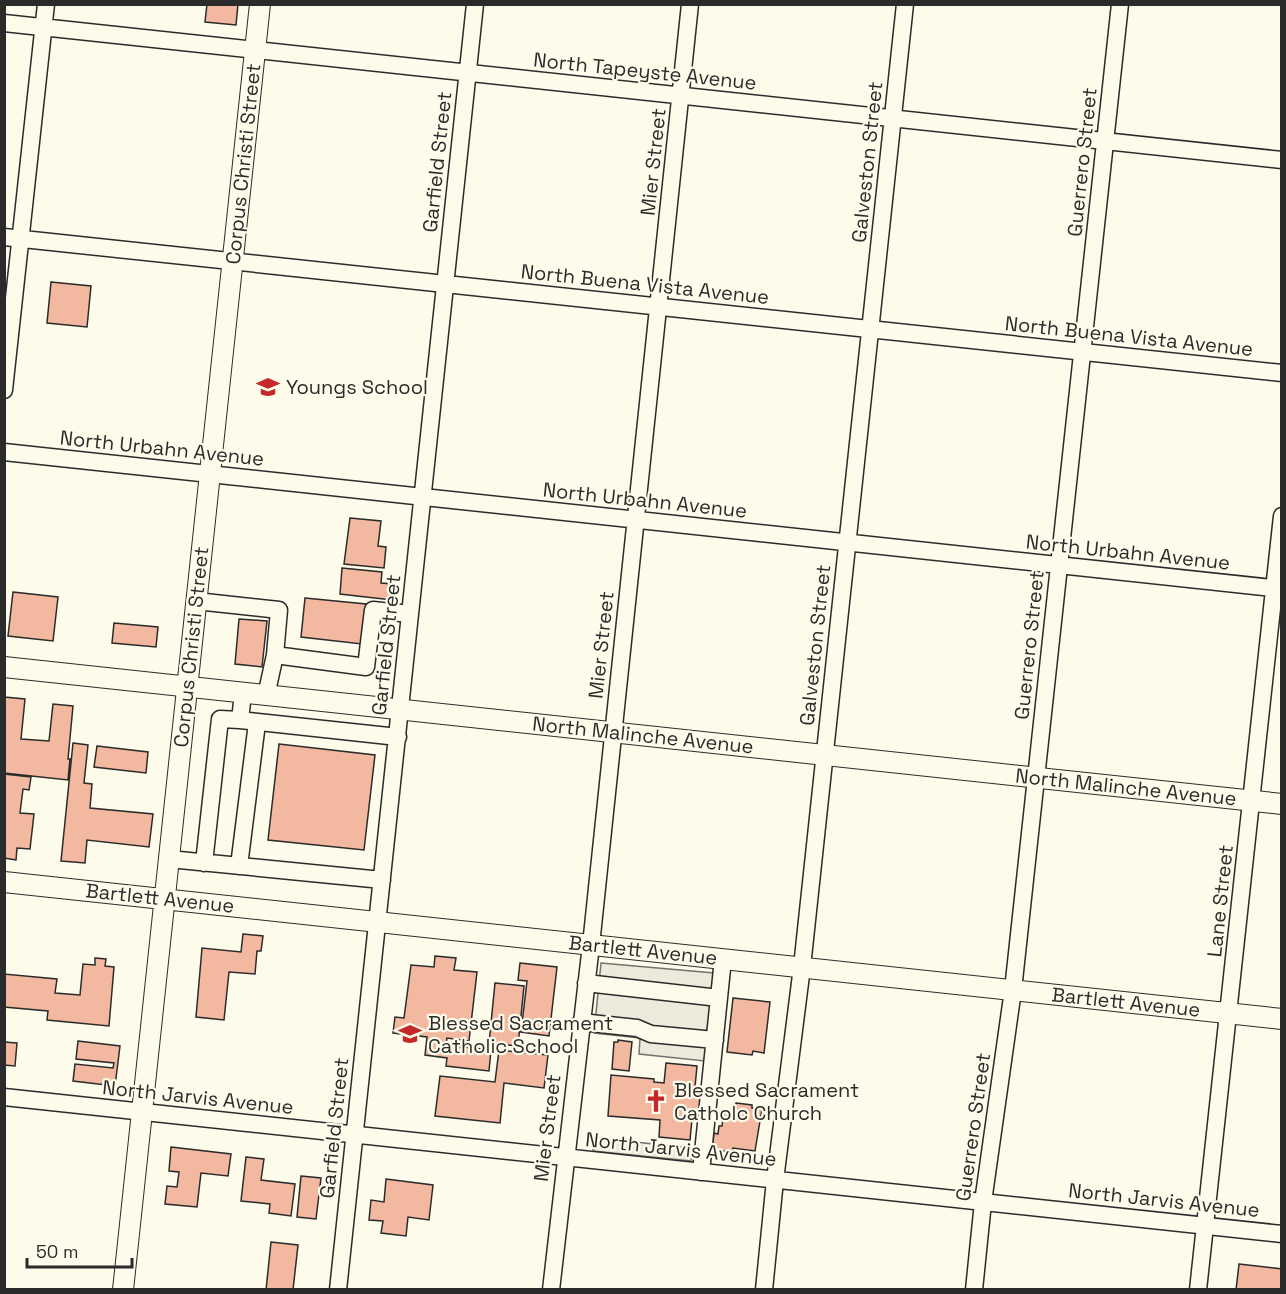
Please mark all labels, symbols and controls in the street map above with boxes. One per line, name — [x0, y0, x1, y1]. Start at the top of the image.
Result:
street label: North Tapeyste Avenue — [532, 46, 758, 96]
street label: Corpus Christi Street — [220, 62, 266, 266]
street label: Galveston Street — [846, 80, 888, 244]
street label: Guerrero Street — [1061, 86, 1103, 238]
street label: Garfield Street — [417, 90, 457, 234]
street label: Mier Street — [634, 107, 672, 217]
street label: North Buena Vista Avenue — [520, 258, 770, 310]
street label: North Buena Vista Avenue — [1004, 310, 1254, 362]
school or university icon: Youngs School — [255, 374, 281, 400]
place label: Youngs School — [286, 374, 428, 400]
street label: North Urbahn Avenue — [59, 424, 265, 472]
street label: North Urbahn Avenue — [542, 476, 748, 524]
street label: North Urbahn Avenue — [1025, 528, 1231, 576]
street label: Corpus Christi Street — [168, 545, 214, 749]
street label: Galveston Street — [794, 563, 836, 727]
street label: Guerrero Street — [1008, 569, 1050, 721]
street label: Garfield Street — [366, 573, 406, 717]
street label: Mier Street — [582, 590, 620, 700]
street label: North Malinche Avenue — [531, 710, 755, 760]
street label: North Malinche Avenue — [1014, 762, 1238, 812]
street label: Lane Street — [1201, 844, 1239, 958]
street label: Bartlett Avenue — [84, 877, 236, 919]
street label: Bartlett Avenue — [567, 929, 719, 971]
street label: Bartlett Avenue — [1050, 981, 1202, 1023]
place label: Blessed Sacrament Catholic School — [428, 1010, 613, 1059]
school or university icon: Blessed Sacrament Catholic School — [397, 1021, 423, 1047]
street label: Guerrero Street — [950, 1051, 996, 1203]
street label: Garfield Street — [314, 1056, 354, 1200]
street label: Mier Street — [528, 1073, 566, 1183]
street label: North Jarvis Avenue — [101, 1074, 295, 1120]
place label: Blessed Sacrament Catholc Church — [674, 1077, 859, 1126]
church icon: Blessed Sacrament Catholc Church — [643, 1088, 669, 1114]
street label: North Jarvis Avenue — [584, 1126, 778, 1172]
street label: North Jarvis Avenue — [1067, 1177, 1261, 1223]
scale bar — [27, 1231, 132, 1269]
text: 50 m — [36, 1240, 78, 1263]

